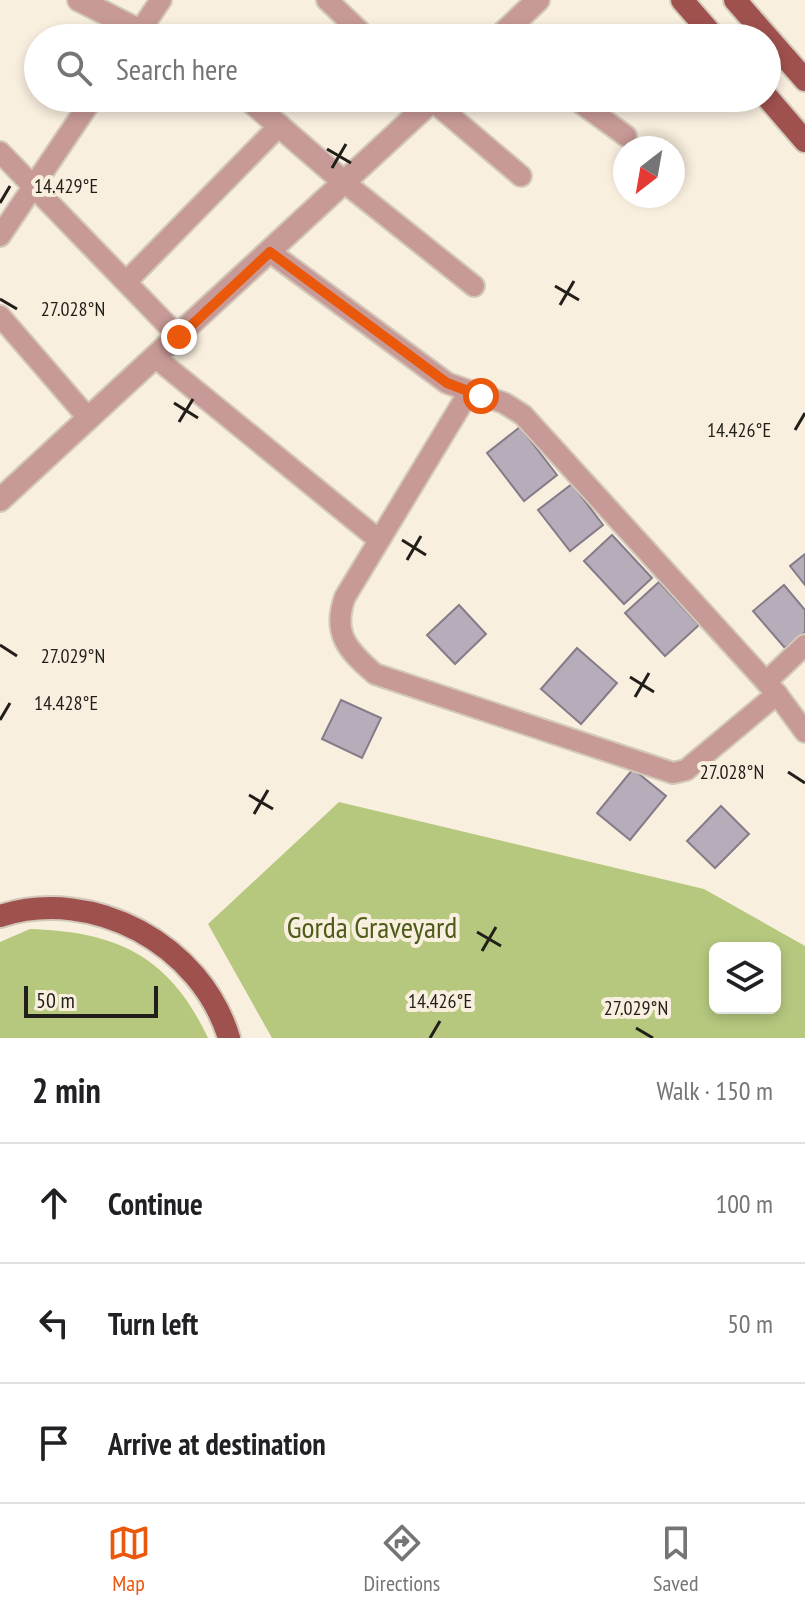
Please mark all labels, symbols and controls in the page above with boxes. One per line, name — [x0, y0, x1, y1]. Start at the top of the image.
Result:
search box — [24, 24, 781, 112]
icon: search — [52, 46, 96, 90]
text: Search here — [116, 49, 238, 88]
north arrow — [613, 136, 685, 208]
text: 14.429°E — [34, 173, 98, 199]
text: 27.028°N — [41, 296, 105, 322]
route end — [161, 319, 197, 355]
route start — [463, 378, 499, 414]
text: 14.426°E — [707, 417, 771, 443]
text: 27.029°N — [41, 643, 105, 669]
text: 14.428°E — [34, 690, 98, 716]
text: 27.028°N — [700, 759, 764, 785]
park label: Gorda Graveyard — [287, 907, 457, 946]
map controls — [709, 942, 781, 1014]
button: layers — [709, 942, 781, 1014]
scale bar — [24, 982, 158, 1018]
text: 50 m — [36, 986, 75, 1014]
text: 14.426°E — [408, 988, 472, 1014]
text: 27.029°N — [604, 995, 668, 1021]
text: 2 min — [32, 1068, 101, 1112]
text: Walk · 150 m — [656, 1074, 773, 1107]
icon: ahead — [32, 1181, 76, 1225]
text: Continue — [108, 1184, 203, 1223]
text: 100 m — [715, 1187, 773, 1220]
icon: left — [32, 1301, 76, 1345]
text: Turn left — [108, 1304, 198, 1343]
text: 50 m — [727, 1307, 773, 1340]
icon: arrive — [32, 1421, 76, 1465]
text: Arrive at destination — [108, 1424, 326, 1463]
tab: Map — [107, 1521, 151, 1597]
tab: Directions — [364, 1521, 440, 1597]
tab: Saved — [653, 1521, 698, 1597]

